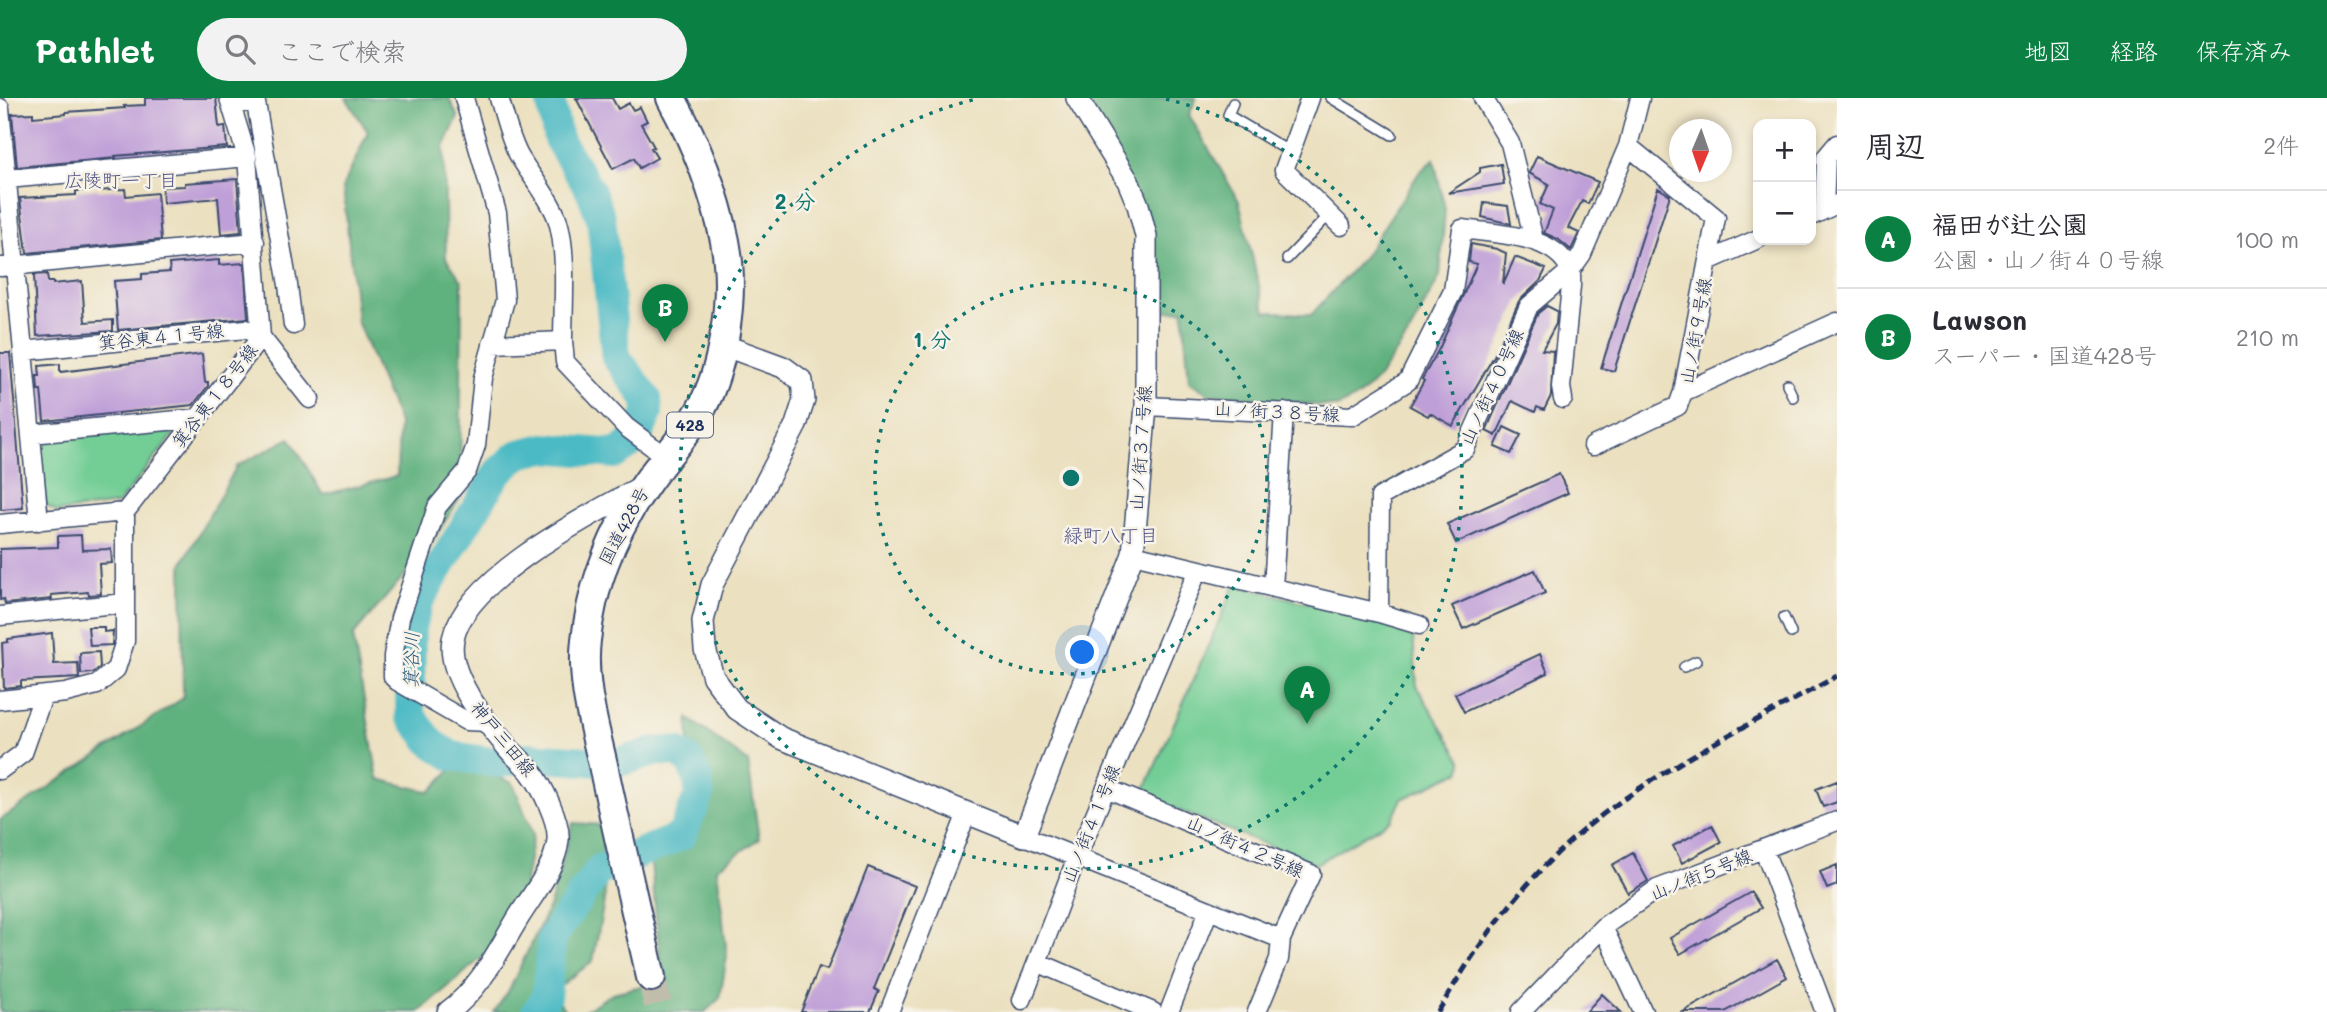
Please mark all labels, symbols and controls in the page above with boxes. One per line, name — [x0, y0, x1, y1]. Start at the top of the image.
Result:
search box — [197, 18, 687, 81]
text: Pathlet — [35, 28, 155, 71]
icon: search — [221, 30, 259, 68]
text: ここで検索 — [277, 34, 407, 68]
text: 地図 — [2024, 35, 2072, 66]
text: 経路 — [2110, 35, 2158, 66]
text: 保存済み — [2196, 35, 2292, 66]
north arrow — [1669, 119, 1732, 182]
map controls — [1753, 119, 1816, 245]
button: + — [1753, 119, 1816, 182]
text: 周辺 — [1865, 125, 1925, 165]
text: 2件 — [2263, 130, 2299, 160]
district label: 広陵町一丁目 — [64, 167, 178, 192]
button: − — [1753, 182, 1816, 245]
text: 2 分 — [775, 187, 815, 214]
text: 福田が辻公園 — [1932, 207, 2088, 241]
text: A — [1880, 224, 1896, 254]
text: 100 m — [2235, 224, 2299, 254]
text: 公園 · 山ノ街４０号線 — [1932, 244, 2164, 274]
street label: 山ノ街９号線 — [1674, 276, 1716, 386]
pin: B — [642, 284, 688, 342]
text: Lawson — [1932, 303, 2027, 337]
street label: 箕谷東４１号線 — [97, 317, 225, 355]
text: B — [1880, 322, 1896, 352]
text: 210 m — [2236, 322, 2299, 352]
street label: 山ノ街４０号線 — [1454, 324, 1529, 449]
text: 1 分 — [913, 325, 951, 352]
street label: 箕谷東１８号線 — [166, 338, 262, 452]
text: スーパー · 国道428号 — [1932, 340, 2157, 370]
street label: 山ノ街３７号線 — [1124, 384, 1156, 512]
street label: 山ノ街３８号線 — [1214, 396, 1341, 426]
road number: 428 — [667, 412, 713, 438]
centre of rings — [1059, 466, 1083, 490]
street label: 国道428号 — [592, 482, 654, 569]
district label: 緑町八丁目 — [1063, 522, 1159, 547]
water label: 箕谷川 — [398, 631, 423, 689]
your location — [1065, 635, 1099, 669]
pin: A — [1284, 666, 1330, 724]
street label: 神戸三田線 — [466, 696, 541, 781]
street label: 山ノ街４１号線 — [1055, 761, 1125, 887]
street label: 山ノ街４２号線 — [1183, 809, 1308, 883]
street label: 山ノ街５号線 — [1646, 843, 1755, 905]

